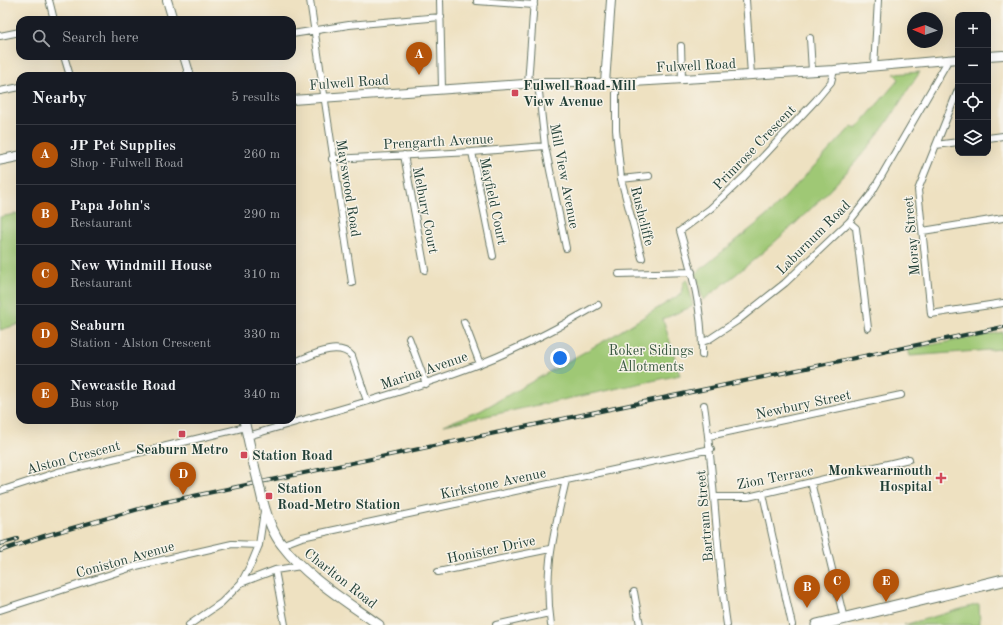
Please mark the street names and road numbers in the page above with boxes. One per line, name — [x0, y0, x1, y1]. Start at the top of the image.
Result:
street label: Fulwell Road — [656, 57, 736, 75]
street label: Fulwell Road — [309, 73, 389, 93]
street label: Primrose Crescent — [711, 103, 799, 193]
street label: Mill View Avenue — [547, 123, 581, 230]
street label: Prengarth Avenue — [383, 132, 494, 152]
street label: Mayswood Road — [333, 138, 363, 238]
street label: Mayfield Court — [477, 156, 509, 246]
street label: Melbury Court — [410, 166, 440, 255]
street label: Rushcliffe — [628, 185, 656, 247]
street label: Moray Street — [902, 196, 922, 276]
street label: Laburnum Road — [774, 198, 853, 277]
street label: Marina Avenue — [379, 350, 470, 392]
street label: Newbury Street — [754, 388, 852, 422]
street label: Alston Crescent — [25, 439, 122, 477]
street label: Zion Terrace — [736, 464, 815, 492]
street label: Kirkstone Avenue — [439, 466, 547, 502]
street label: Bartram Street — [694, 469, 716, 562]
street label: Honister Drive — [446, 534, 537, 566]
street label: Coniston Avenue — [75, 539, 176, 581]
street label: Charlton Road — [301, 546, 379, 611]

